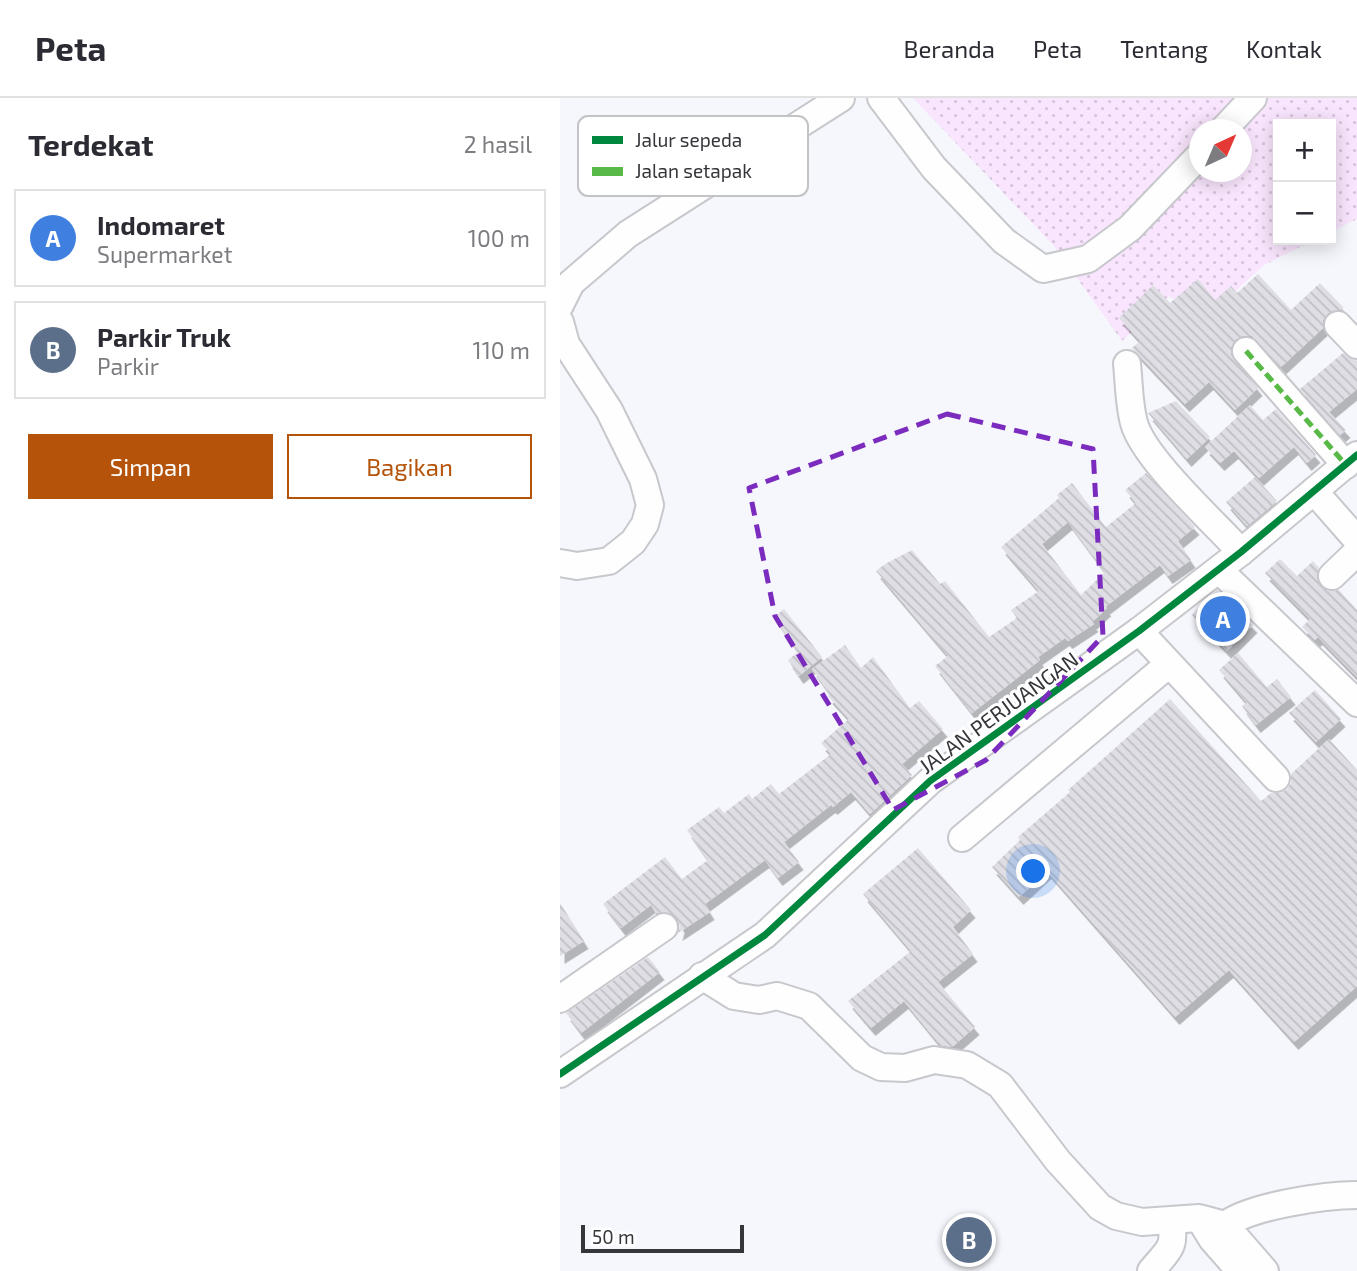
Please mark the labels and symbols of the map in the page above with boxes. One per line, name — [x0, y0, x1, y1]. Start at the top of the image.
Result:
legend — [578, 116, 808, 196]
north arrow — [1189, 119, 1252, 182]
text: Jalur sepeda — [635, 128, 742, 151]
text: Jalan setapak — [635, 159, 752, 182]
pin: A — [1200, 593, 1246, 645]
street label: JALAN PERJUANGAN — [914, 646, 1082, 778]
your location — [1016, 854, 1050, 888]
pin: B — [946, 1214, 992, 1266]
scale bar — [581, 1222, 744, 1254]

